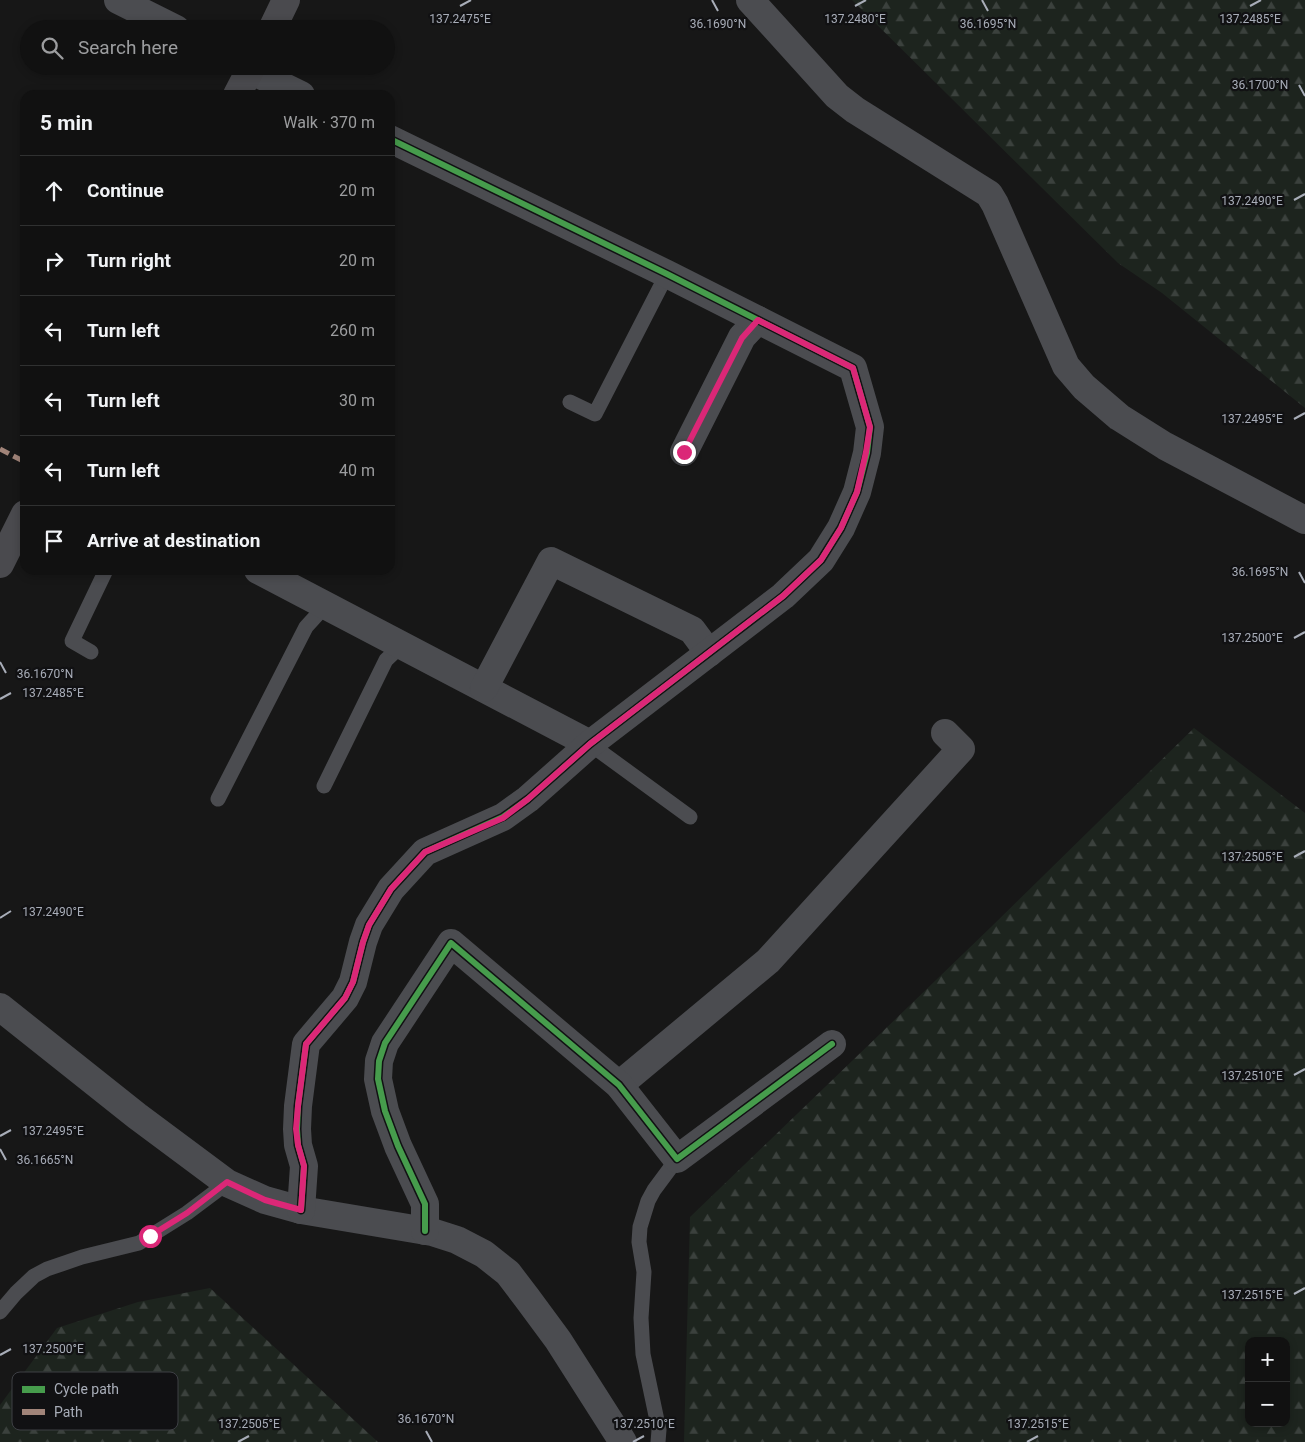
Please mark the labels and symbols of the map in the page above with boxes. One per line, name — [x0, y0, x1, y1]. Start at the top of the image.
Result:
text: 137.2475°E — [429, 12, 491, 26]
text: 137.2480°E — [824, 12, 886, 26]
text: 137.2485°E — [1219, 12, 1281, 26]
text: 36.1690°N — [690, 17, 746, 31]
text: 36.1695°N — [960, 17, 1016, 31]
text: 36.1700°N — [1232, 78, 1288, 92]
text: 137.2490°E — [1221, 194, 1283, 208]
text: 137.2495°E — [1221, 412, 1283, 426]
route end — [673, 441, 696, 464]
text: 36.1695°N — [1232, 565, 1288, 579]
text: 137.2500°E — [1221, 631, 1283, 645]
text: 36.1670°N — [17, 667, 73, 681]
text: 137.2485°E — [22, 686, 84, 700]
text: 137.2505°E — [1221, 850, 1283, 864]
text: 137.2490°E — [22, 905, 84, 919]
text: 137.2510°E — [1221, 1069, 1283, 1083]
text: 137.2495°E — [22, 1124, 84, 1138]
text: 36.1665°N — [17, 1153, 73, 1167]
route start — [139, 1225, 162, 1248]
text: 137.2515°E — [1221, 1288, 1283, 1302]
text: 137.2500°E — [22, 1342, 84, 1356]
legend — [12, 1372, 178, 1430]
text: Cycle path — [54, 1381, 119, 1397]
text: Path — [54, 1404, 83, 1420]
text: 36.1670°N — [398, 1412, 454, 1426]
text: 137.2505°E — [218, 1417, 280, 1431]
text: 137.2510°E — [613, 1417, 675, 1431]
text: 137.2515°E — [1007, 1417, 1069, 1431]

